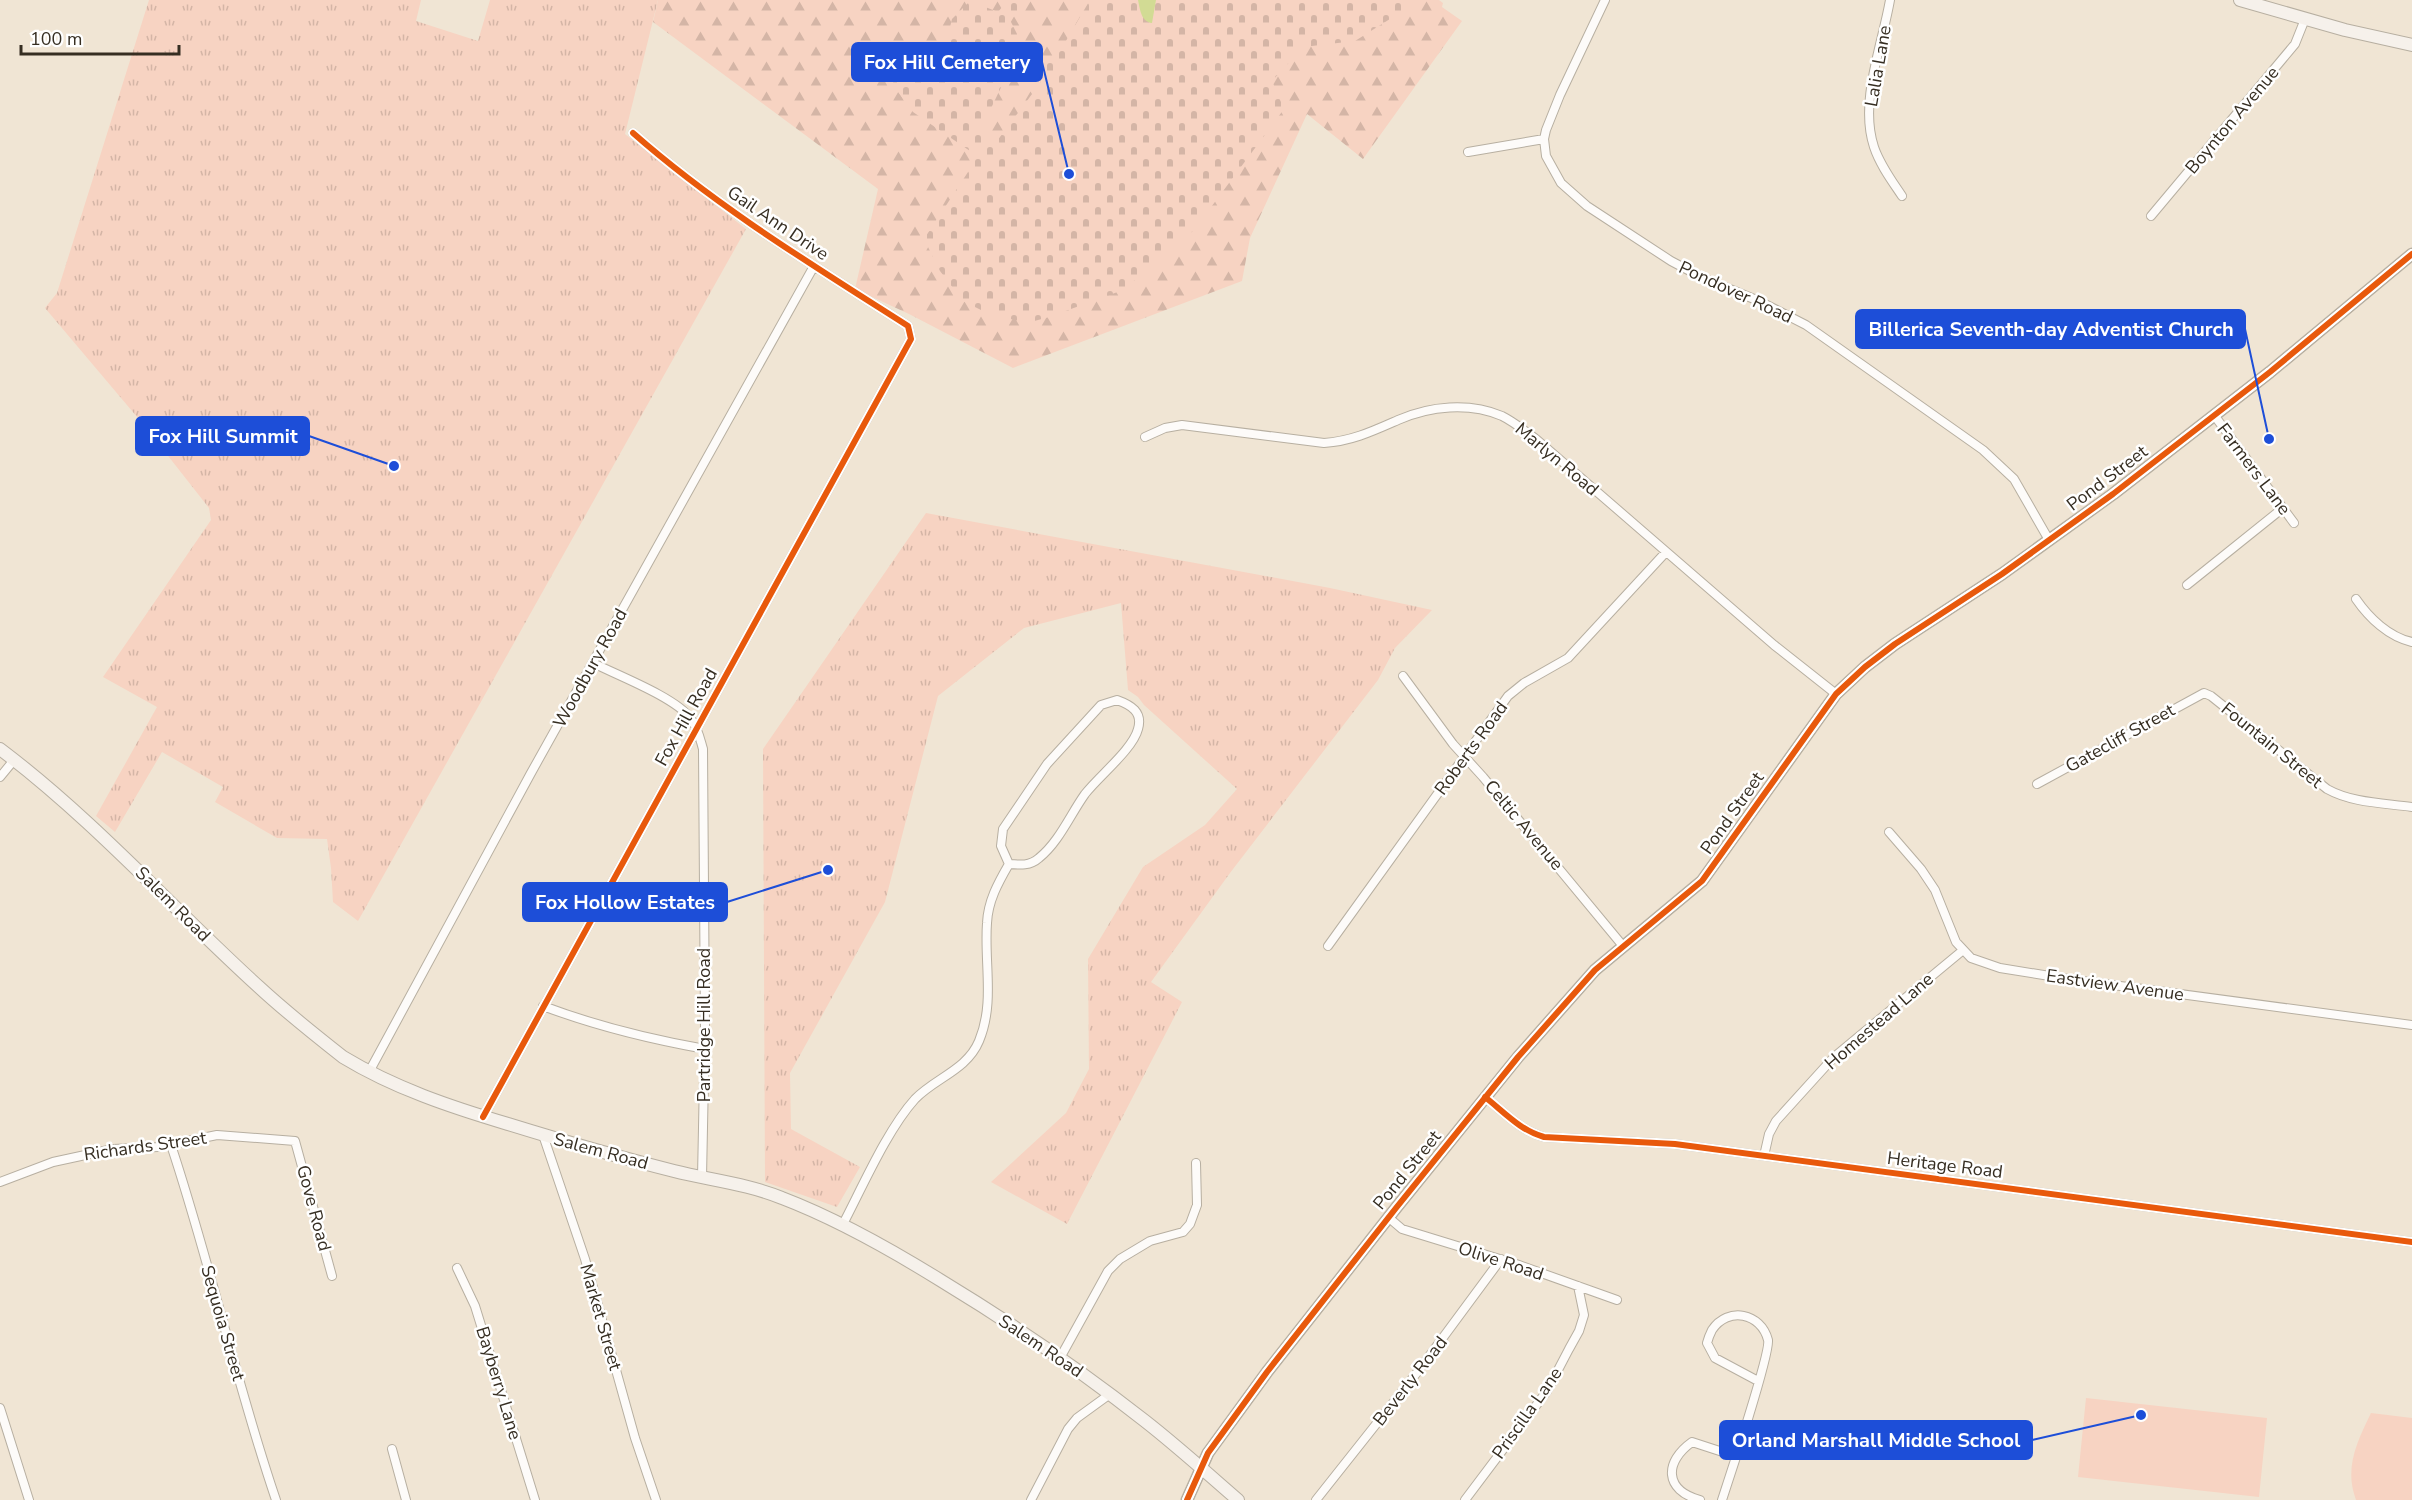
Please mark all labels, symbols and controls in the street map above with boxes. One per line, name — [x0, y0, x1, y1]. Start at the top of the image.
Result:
scale bar — [21, 18, 178, 56]
street label: Lalia Lane — [1859, 23, 1897, 109]
text: 100 m — [30, 27, 82, 51]
callout: Fox Hill Cemetery — [852, 43, 1042, 81]
text: Fox Hill Cemetery — [864, 49, 1031, 76]
street label: Boynton Avenue — [2180, 61, 2284, 179]
street label: Gail Ann Drive — [723, 180, 833, 266]
street label: Pondover Road — [1675, 255, 1797, 329]
callout: Billerica Seventh-day Adventist Church — [1856, 310, 2245, 348]
text: Billerica Seventh-day Adventist Church — [1868, 316, 2234, 343]
callout: Fox Hill Summit — [136, 417, 309, 455]
street label: Marlyn Road — [1510, 417, 1604, 501]
street label: Farmers Lane — [2212, 418, 2296, 520]
text: Fox Hill Summit — [148, 423, 298, 450]
street label: Pond Street — [2062, 439, 2153, 516]
street label: Woodbury Road — [547, 604, 633, 732]
street label: Fox Hill Road — [649, 664, 723, 770]
street label: Roberts Road — [1429, 696, 1513, 800]
street label: Fountain Street — [2216, 697, 2328, 794]
street label: Gatecliff Street — [2061, 698, 2180, 778]
street label: Pond Street — [1695, 766, 1770, 859]
street label: Celtic Avenue — [1479, 775, 1569, 875]
street label: Salem Road — [130, 861, 216, 947]
callout: Fox Hollow Estates — [523, 883, 727, 921]
text: Fox Hollow Estates — [535, 889, 715, 916]
street label: Partridge Hill Road — [692, 948, 716, 1102]
street label: Eastview Avenue — [2045, 963, 2185, 1007]
street label: Homestead Lane — [1819, 967, 1939, 1075]
street label: Richards Street — [82, 1125, 209, 1166]
street label: Pond Street — [1368, 1125, 1447, 1215]
street label: Salem Road — [551, 1127, 651, 1175]
street label: Heritage Road — [1886, 1146, 2004, 1184]
street label: Gove Road — [291, 1162, 337, 1254]
street label: Olive Road — [1455, 1236, 1547, 1286]
street label: Market Street — [574, 1261, 628, 1374]
street label: Sequoia Street — [195, 1263, 251, 1384]
street label: Salem Road — [994, 1309, 1088, 1383]
street label: Bayberry Lane — [470, 1323, 528, 1443]
street label: Beverly Road — [1367, 1331, 1453, 1431]
street label: Priscilla Lane — [1487, 1362, 1567, 1464]
callout: Orland Marshall Middle School — [1720, 1421, 2032, 1459]
text: Orland Marshall Middle School — [1732, 1427, 2021, 1454]

